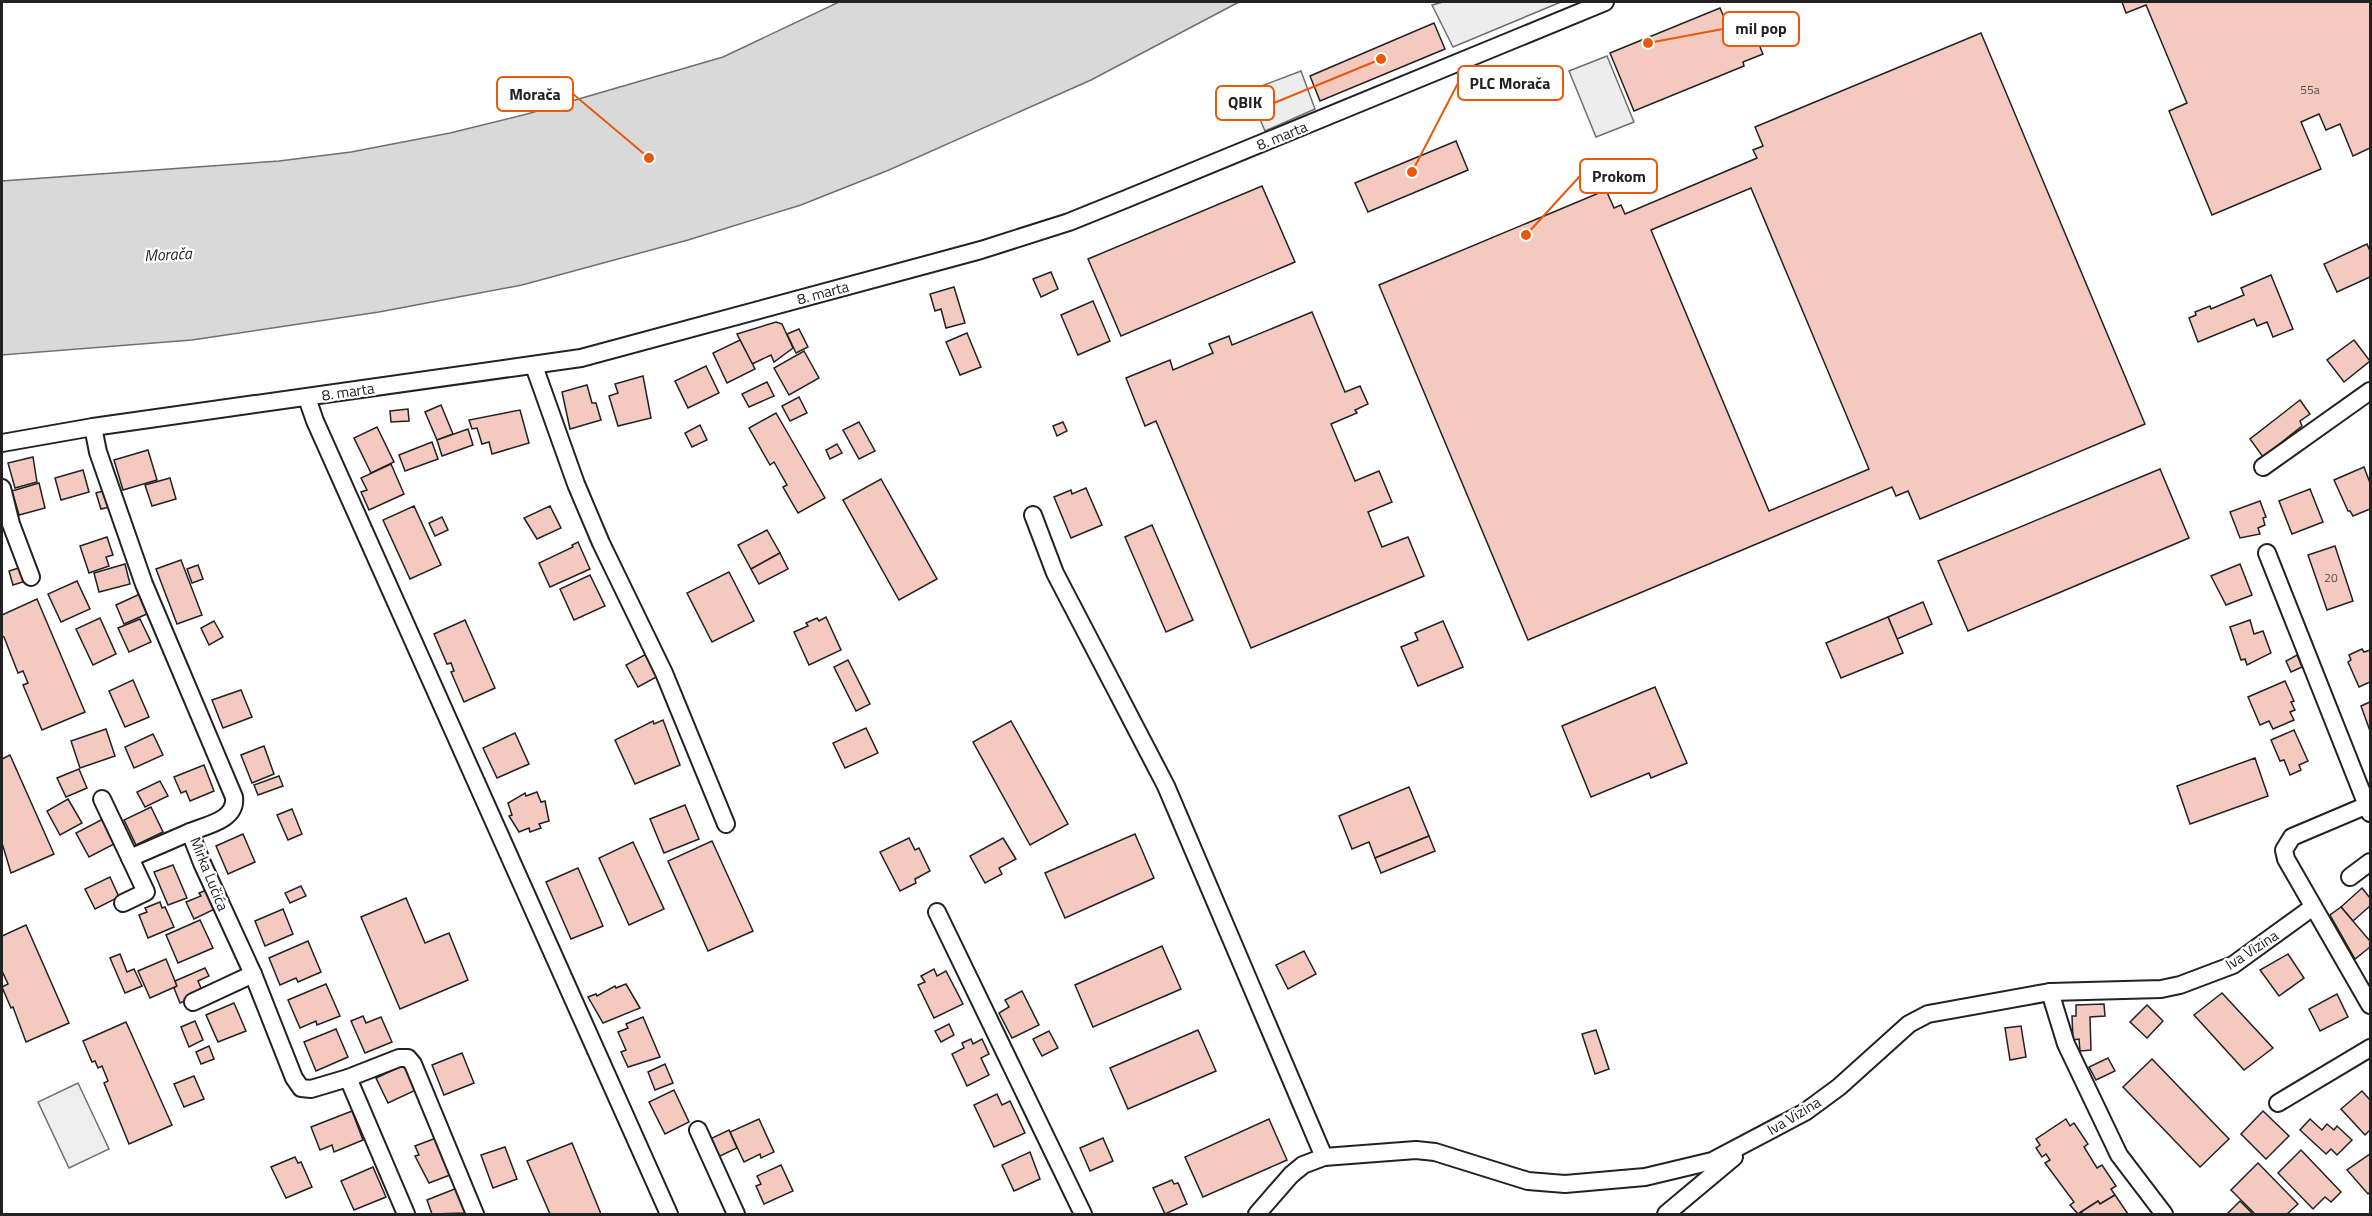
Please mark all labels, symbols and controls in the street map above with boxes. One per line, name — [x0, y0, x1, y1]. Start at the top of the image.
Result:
callout: mil pop — [1723, 12, 1799, 46]
text: mil pop — [1735, 16, 1787, 40]
callout: PLC Morača — [1458, 66, 1563, 100]
text: PLC Morača — [1470, 71, 1550, 95]
callout: Morača — [497, 77, 573, 111]
house number: 55a — [2300, 80, 2320, 99]
text: Morača — [509, 82, 561, 106]
callout: QBIK — [1216, 86, 1274, 120]
text: QBIK — [1228, 90, 1263, 114]
street label: 8. marta — [1253, 115, 1311, 156]
callout: Prokom — [1580, 159, 1657, 193]
text: Prokom — [1592, 164, 1646, 188]
water label: Morača — [144, 241, 193, 267]
street label: 8. marta — [794, 274, 852, 310]
street label: 8. marta — [320, 376, 376, 407]
house number: 20 — [2324, 568, 2338, 587]
street label: Mirka Lučića — [184, 833, 235, 915]
street label: Iva Vizina — [2221, 924, 2283, 975]
street label: Iva Vizina — [1762, 1090, 1825, 1141]

